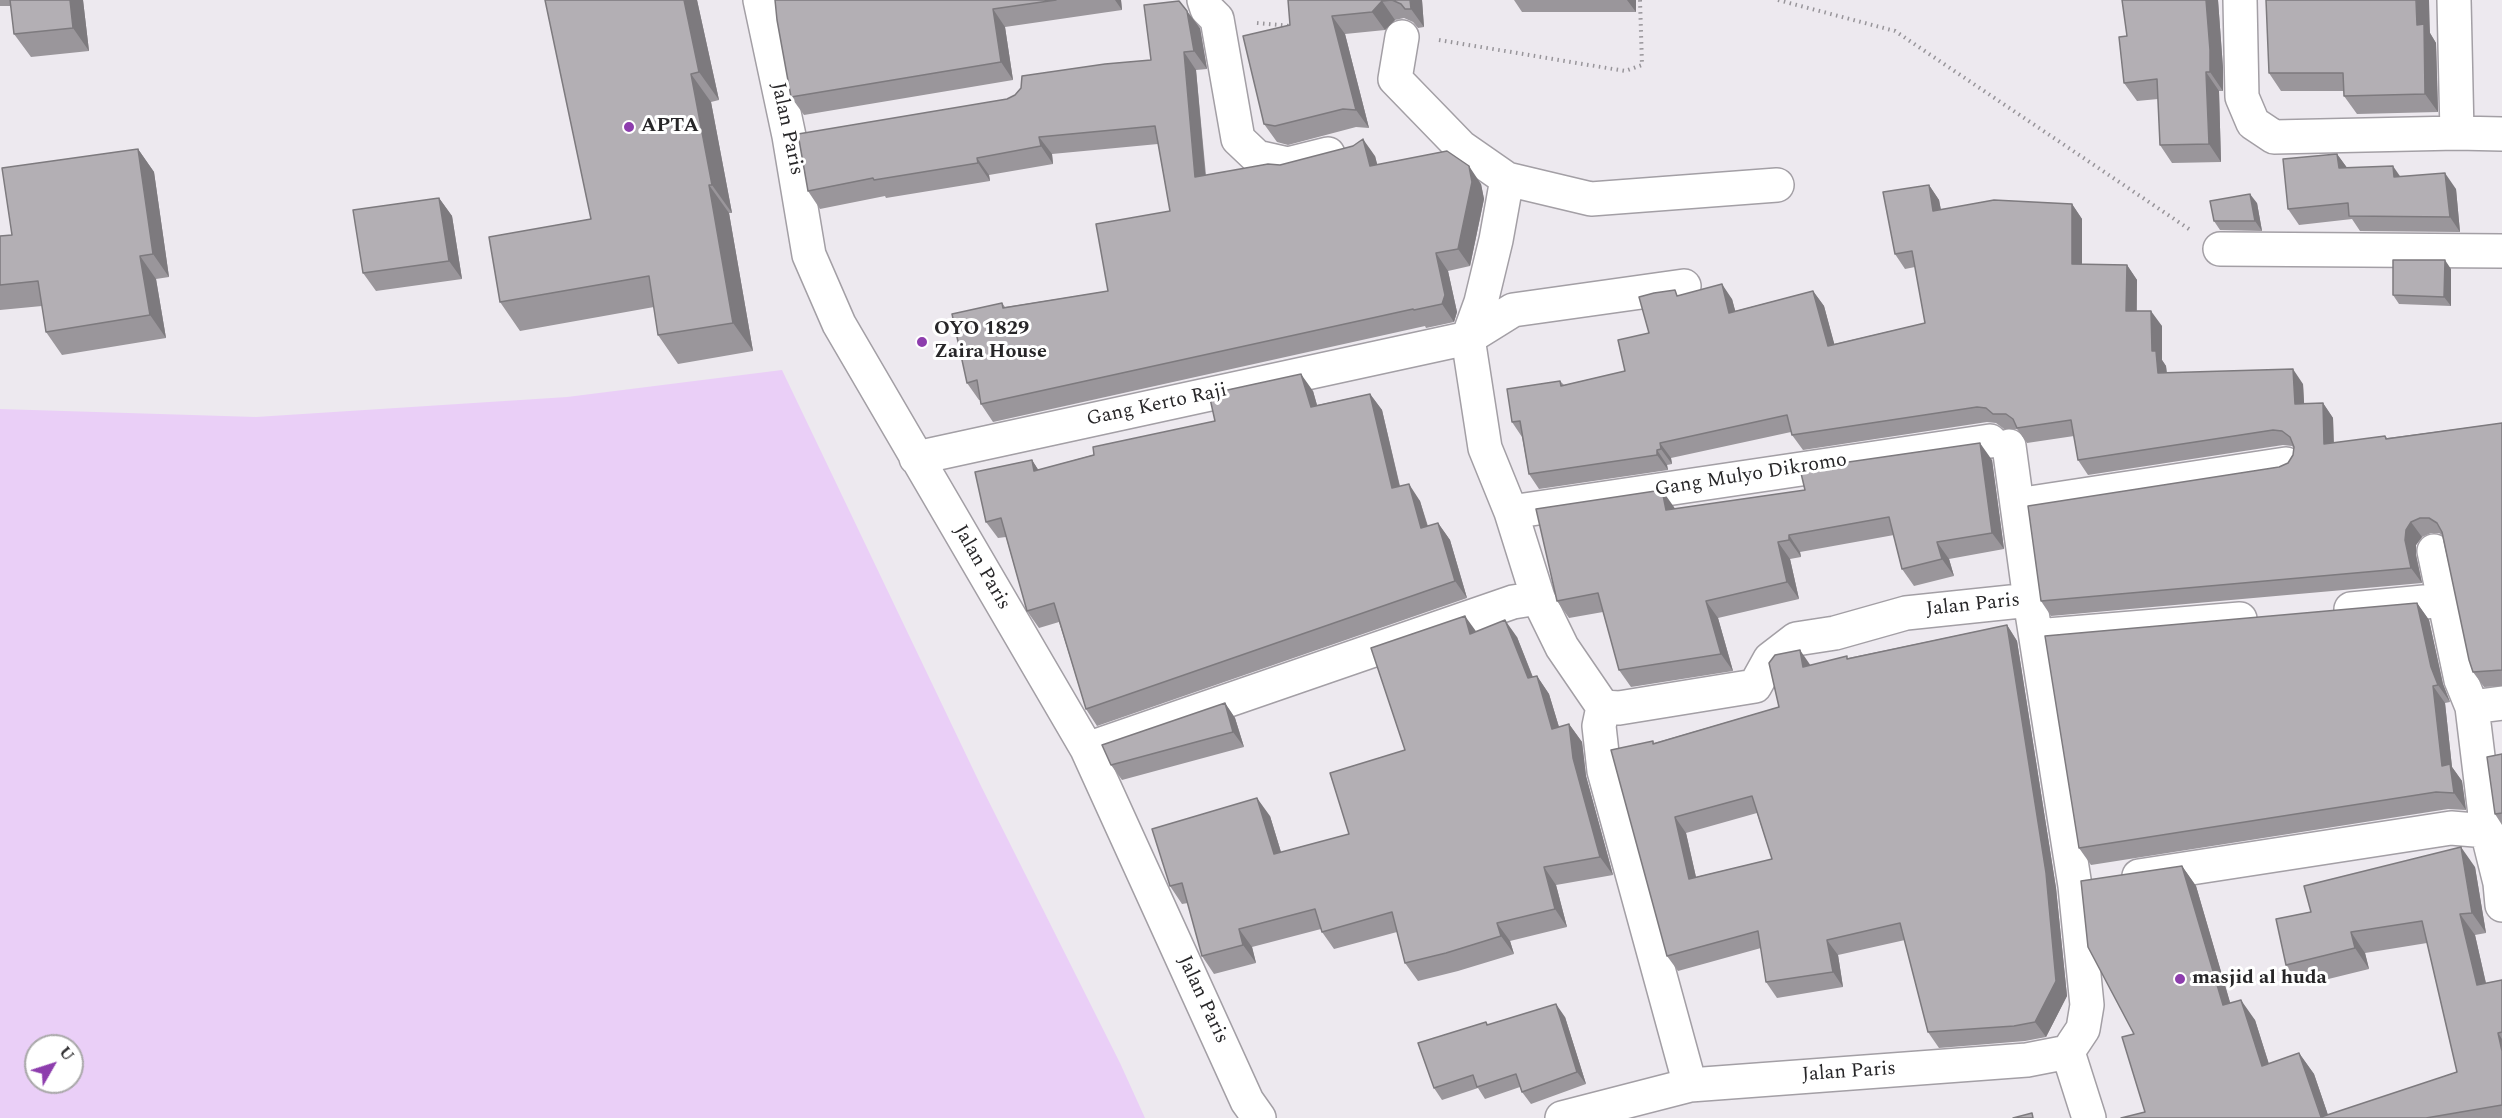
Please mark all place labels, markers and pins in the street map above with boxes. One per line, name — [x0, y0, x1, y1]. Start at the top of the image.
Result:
place label: APTA — [641, 115, 699, 139]
marker: APTA — [622, 120, 636, 134]
place label: OYO 1829 Zaira House — [934, 318, 1047, 365]
marker: OYO 1829 Zaira House — [915, 335, 929, 349]
place label: masjid al huda — [2192, 967, 2327, 991]
marker: masjid al huda — [2173, 972, 2187, 986]

